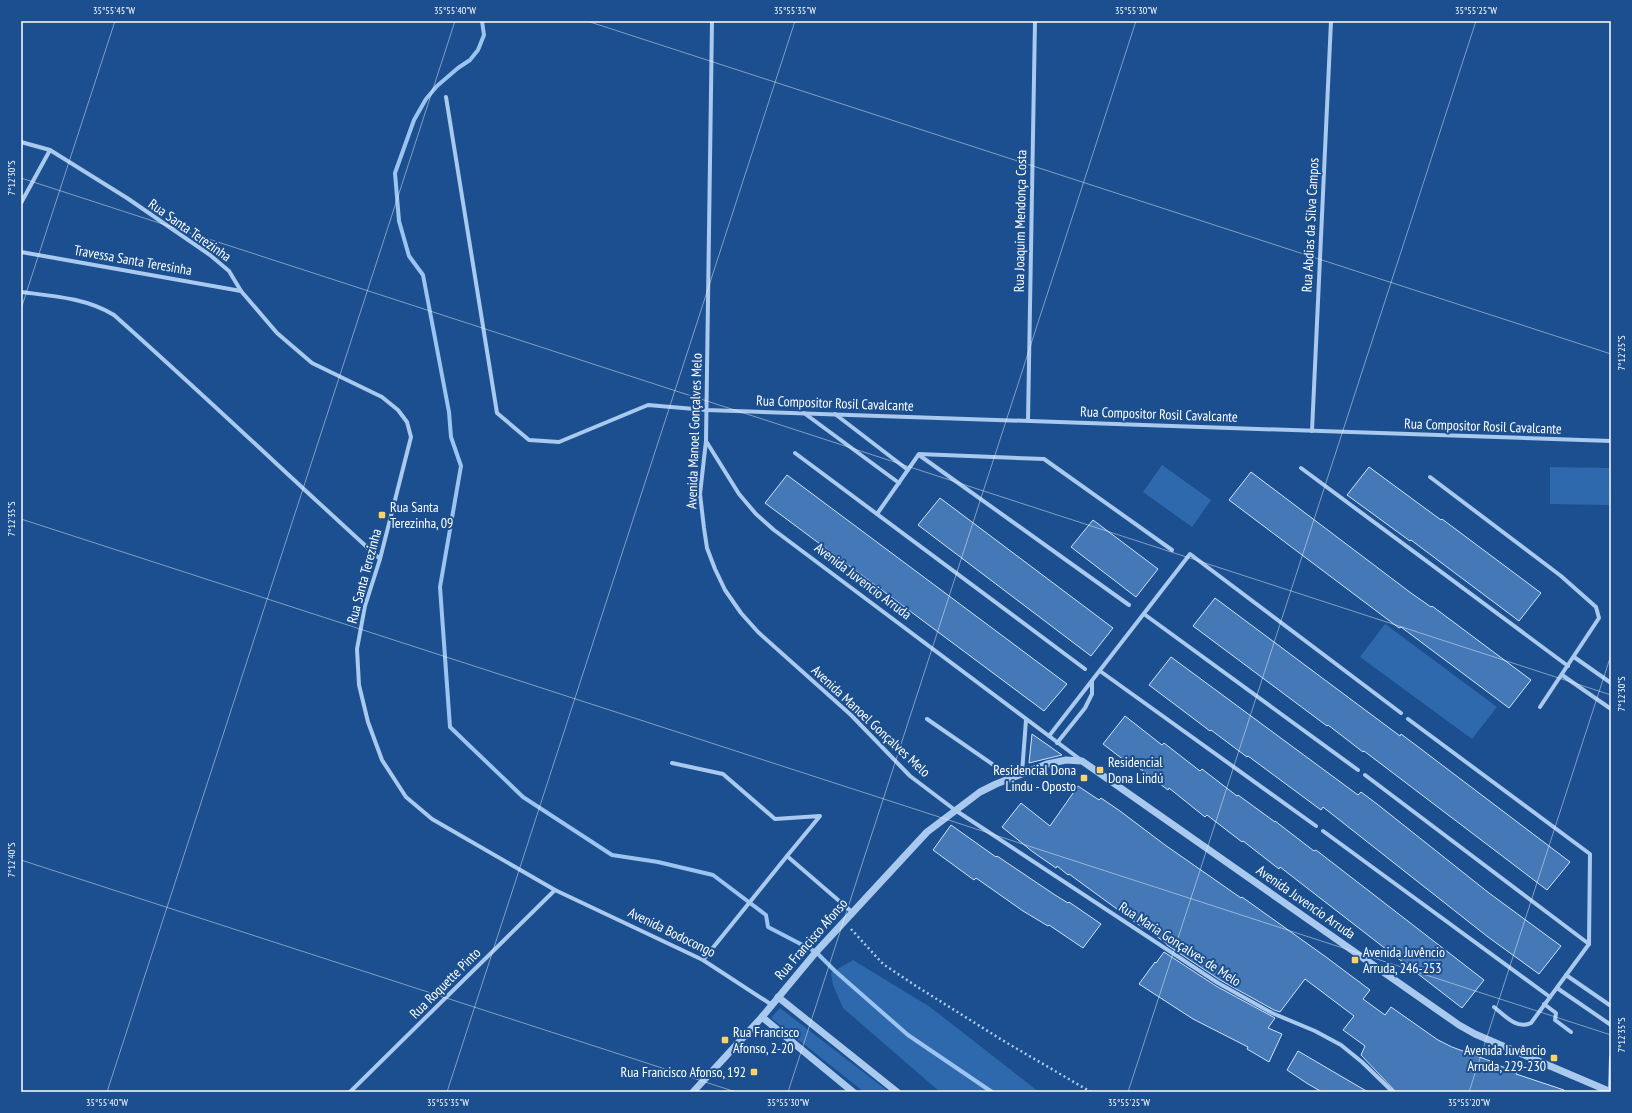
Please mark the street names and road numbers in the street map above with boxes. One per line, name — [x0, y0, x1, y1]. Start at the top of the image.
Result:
street label: Rua Joaquim Mendonça Costa — [1010, 150, 1030, 292]
street label: Rua Abdias da Silva Campos — [1297, 157, 1323, 293]
street label: Rua Santa Terezinha — [145, 195, 235, 265]
street label: Travessa Santa Teresinha — [73, 241, 193, 279]
street label: Avenida Manoel Gonçalves Melo — [682, 353, 706, 509]
street label: Rua Compositor Rosil Cavalcante — [756, 391, 914, 415]
street label: Rua Compositor Rosil Cavalcante — [1080, 402, 1238, 426]
street label: Rua Compositor Rosil Cavalcante — [1404, 414, 1562, 438]
street label: Rua Santa Terezinha — [343, 527, 385, 625]
street label: Avenida Juvencio Arruda — [811, 539, 915, 623]
street label: Avenida Manoel Gonçalves Melo — [808, 661, 934, 781]
street label: Avenida Juvencio Arruda — [1253, 861, 1359, 943]
street label: Rua Francisco Afonso — [771, 895, 851, 983]
street label: Rua Maria Gonçalves de Melo — [1116, 898, 1244, 990]
street label: Avenida Bodocongo — [625, 903, 719, 961]
street label: Rua Roquette Pinto — [406, 944, 484, 1022]

